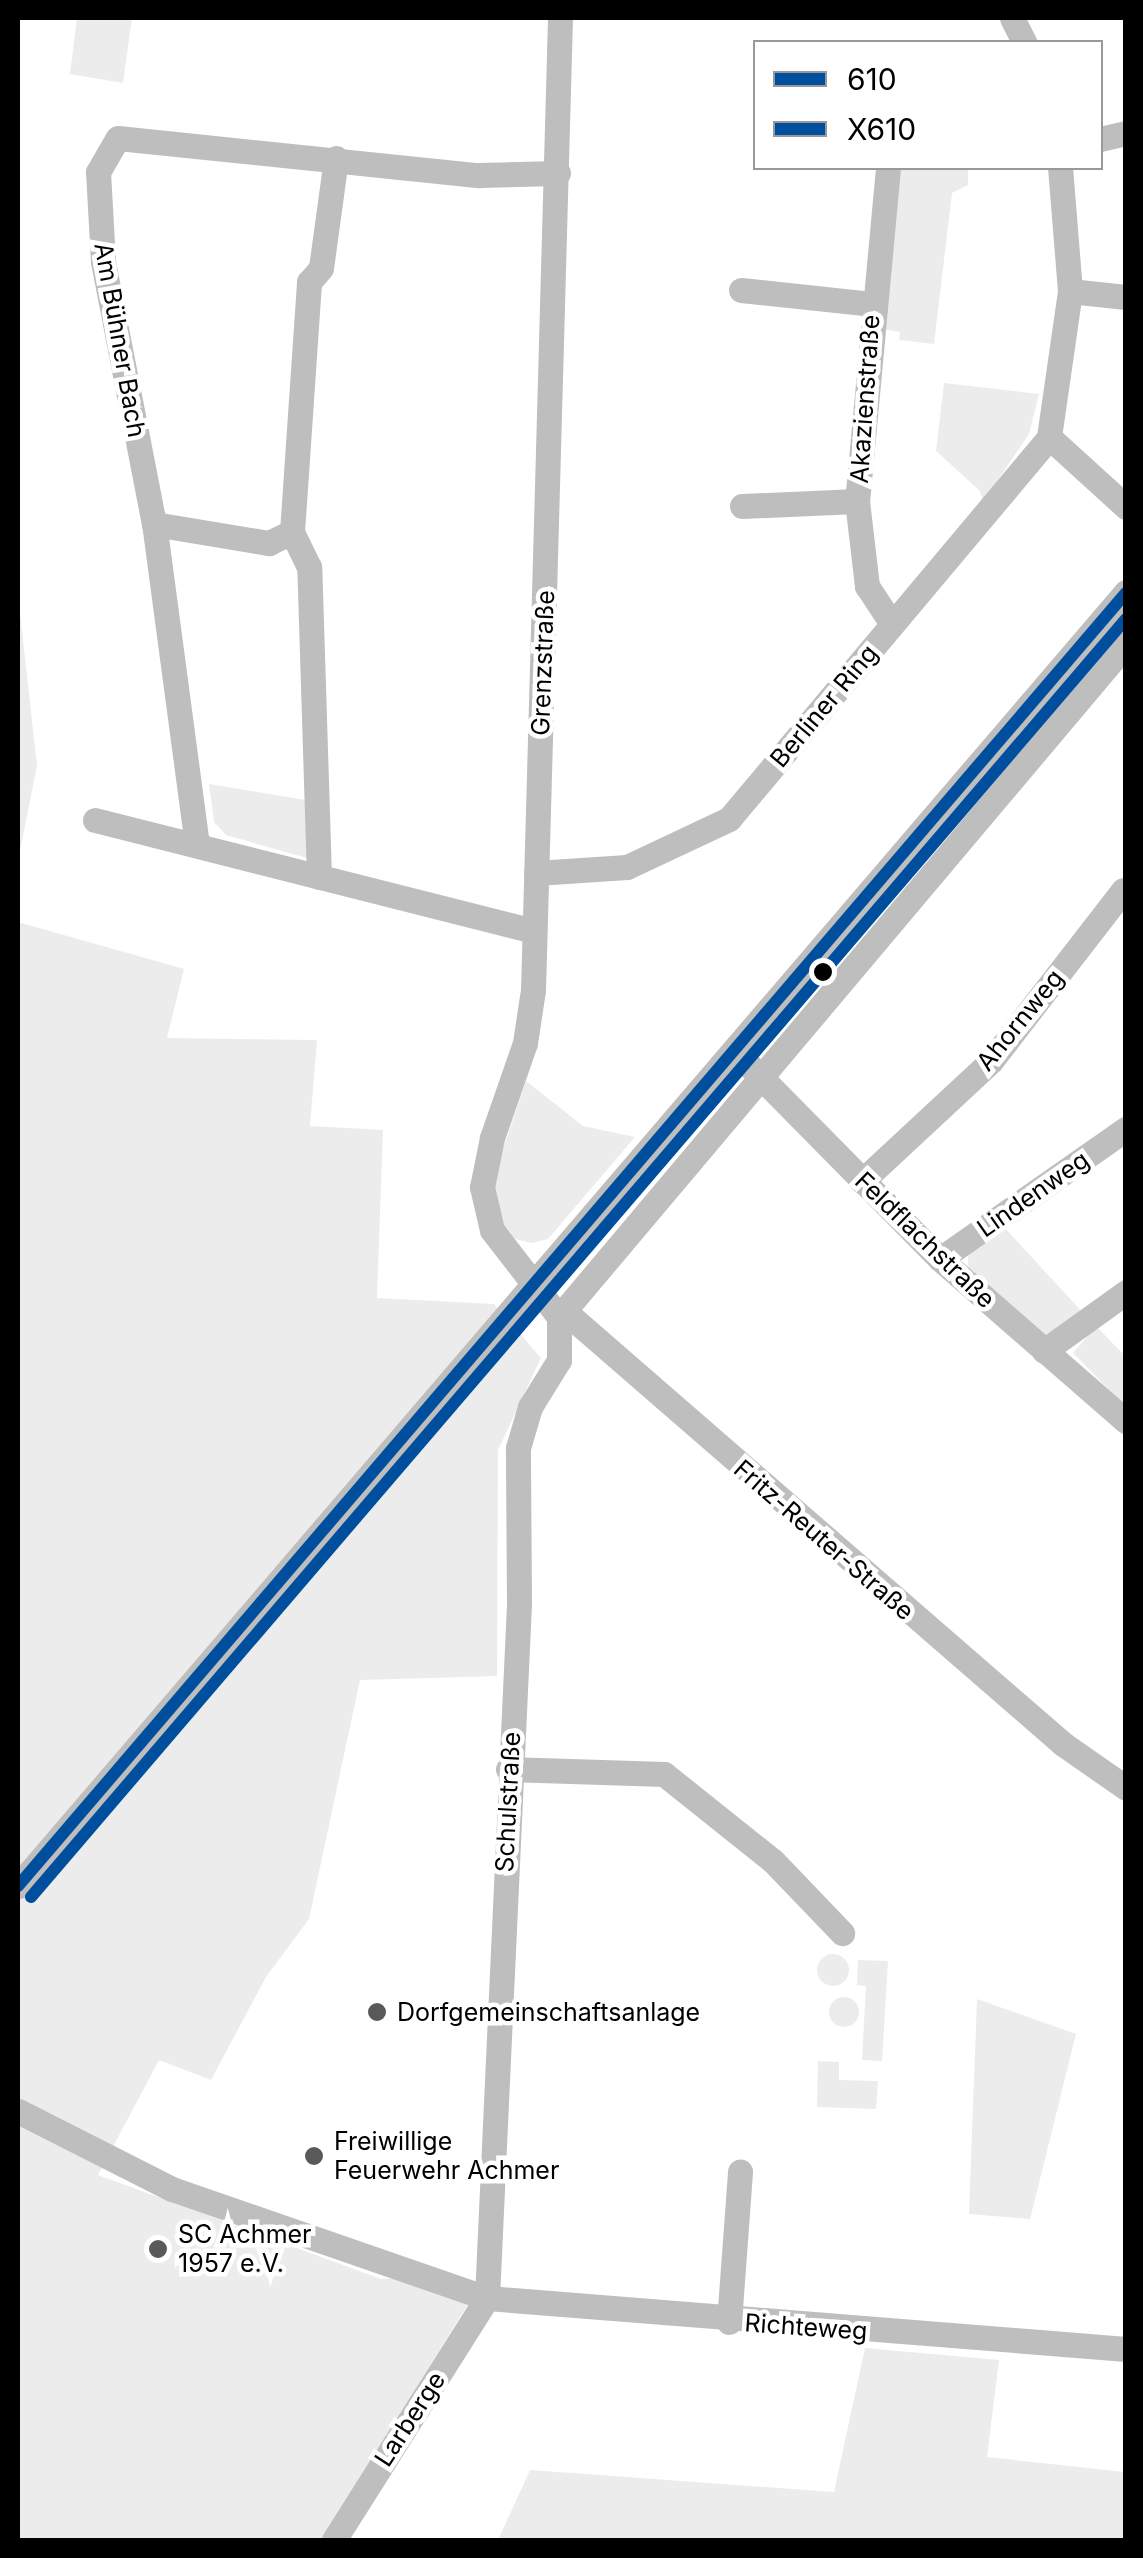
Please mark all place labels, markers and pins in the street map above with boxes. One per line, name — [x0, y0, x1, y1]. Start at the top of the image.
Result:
unlabelled marker — [813, 962, 833, 982]
place label: Dorfgemeinschaftsanlage — [397, 1997, 700, 2027]
marker: Dorfgemeinschaftsanlage — [366, 2001, 388, 2023]
place label: Freiwillige Feuerwehr Achmer — [334, 2127, 559, 2186]
marker: Freiwillige Feuerwehr Achmer — [303, 2145, 325, 2167]
place label: SC Achmer 1957 e.V. — [178, 2220, 312, 2279]
marker: SC Achmer 1957 e.V. — [147, 2238, 169, 2260]

